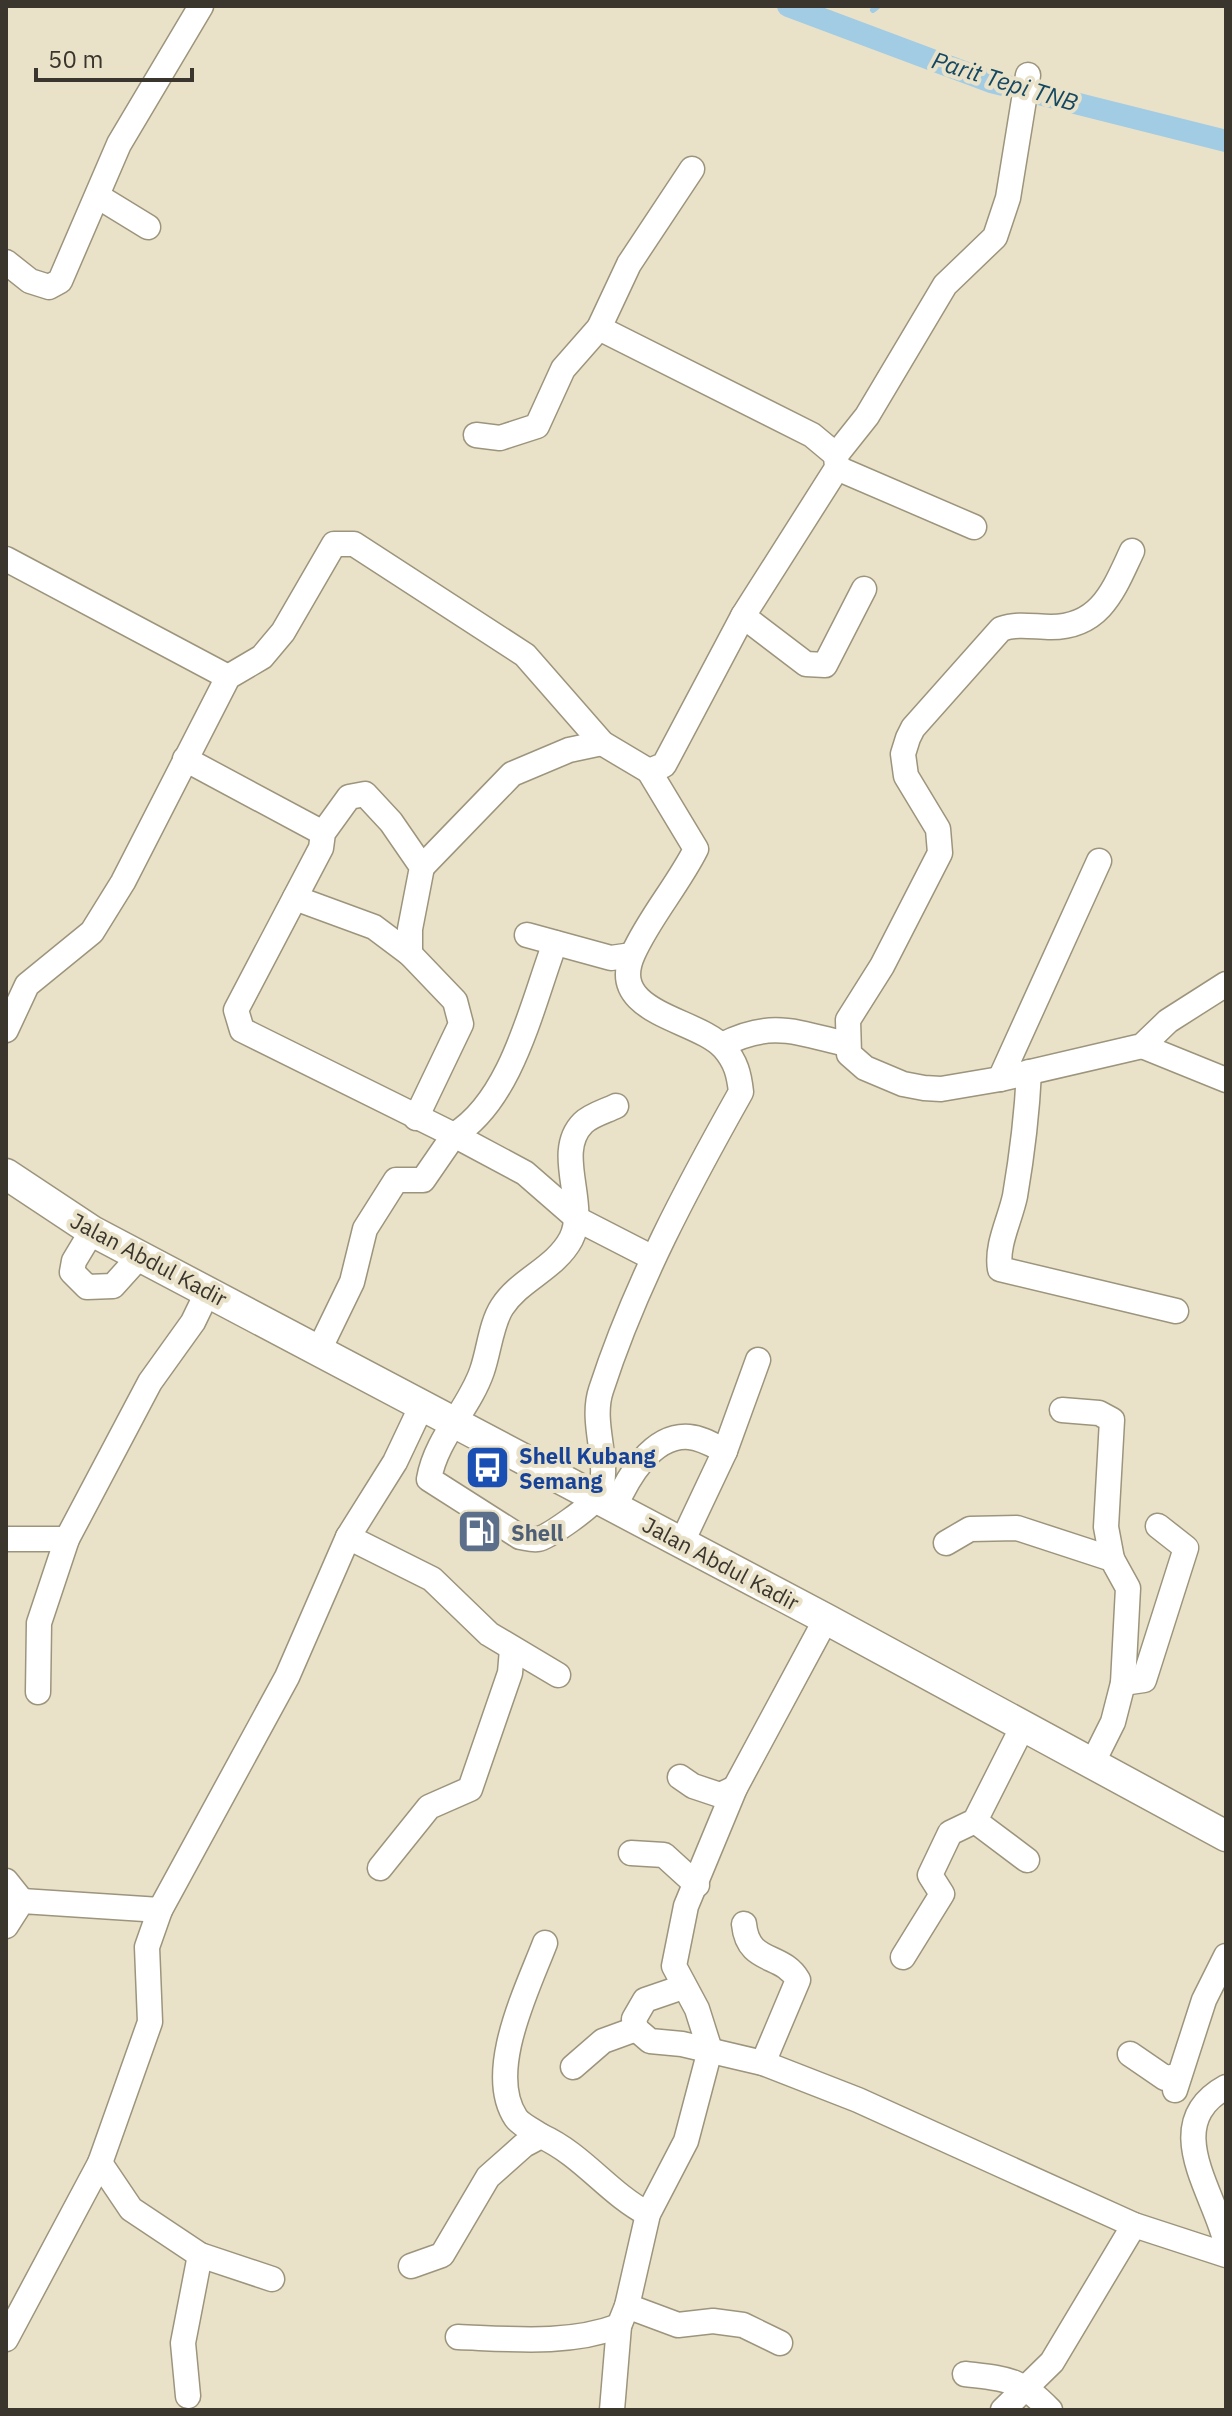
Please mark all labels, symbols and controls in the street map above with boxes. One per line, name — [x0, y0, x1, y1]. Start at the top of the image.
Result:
scale bar — [36, 32, 192, 82]
text: 50 m — [48, 43, 103, 75]
water label: Parit Tepi TNB — [928, 44, 1082, 118]
street label: Jalan Abdul Kadir — [66, 1205, 232, 1313]
place label: Shell Kubang Semang — [519, 1441, 657, 1495]
bus stop icon: Shell Kubang Semang — [464, 1444, 512, 1492]
fuel station icon: Shell — [456, 1508, 504, 1556]
street label: Jalan Abdul Kadir — [638, 1509, 804, 1617]
place label: Shell — [511, 1518, 564, 1547]

